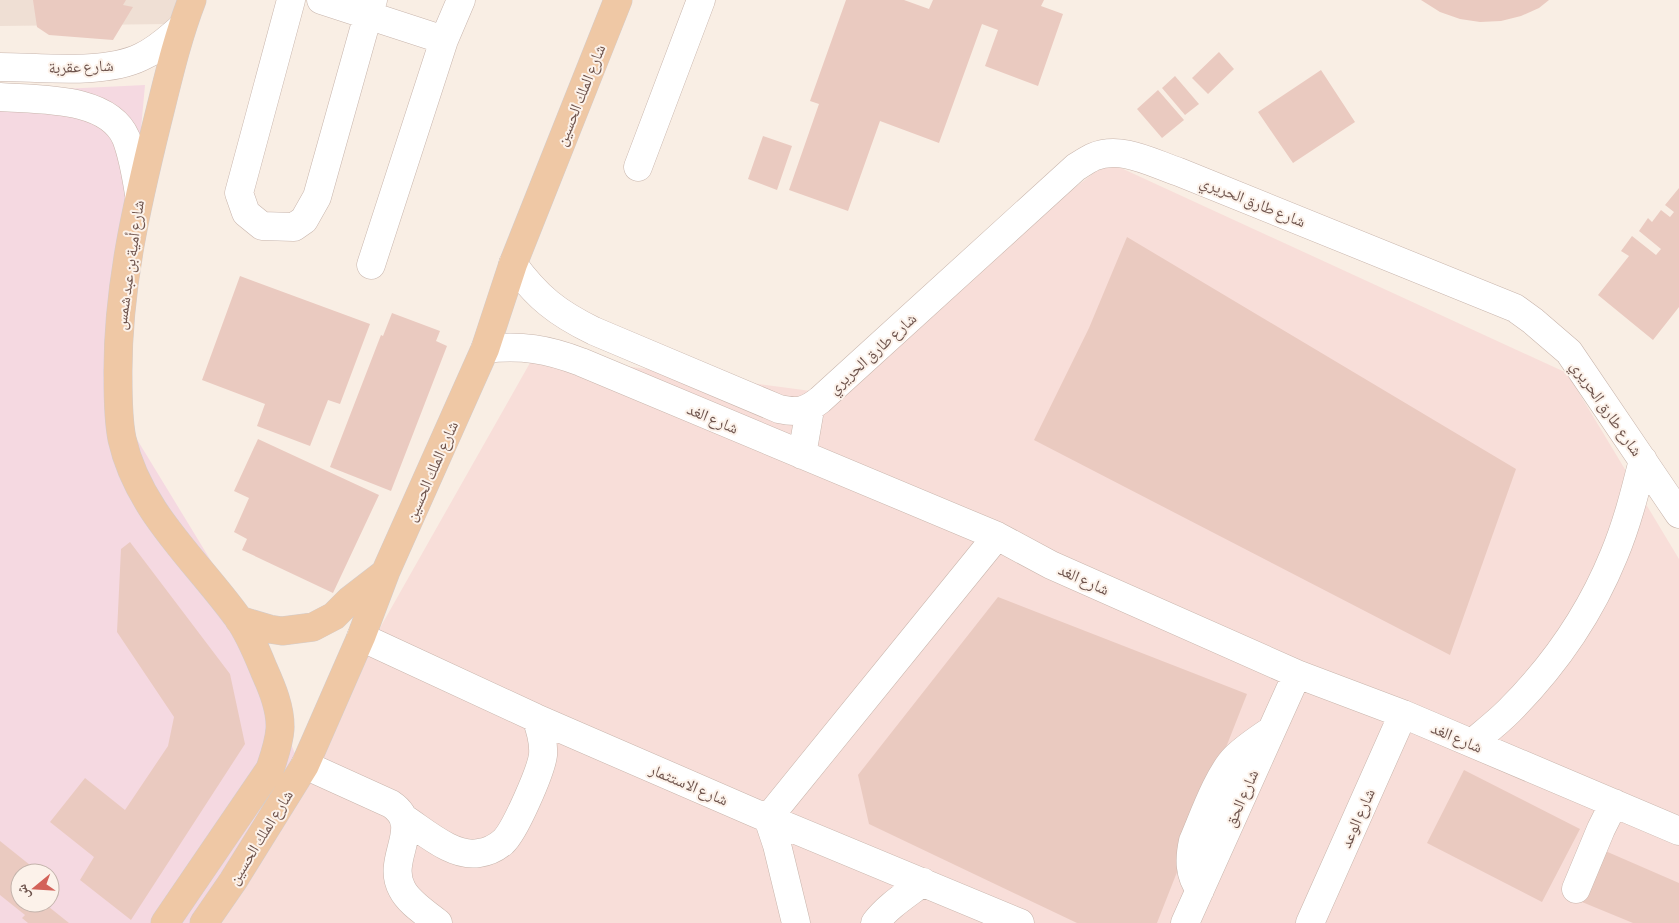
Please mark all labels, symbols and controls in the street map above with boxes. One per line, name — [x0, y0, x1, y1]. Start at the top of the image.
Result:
street label: شارع الملك الحسين — [551, 42, 610, 149]
street label: شارع عقربة — [48, 56, 114, 78]
street label: شارع طارق الحريري — [1196, 172, 1308, 234]
street label: شارع أمية بن عبد شمس — [111, 199, 149, 331]
street label: شارع طارق الحريري — [824, 309, 922, 400]
street label: شارع طارق الحريري — [1564, 357, 1647, 461]
street label: شارع الغد — [684, 399, 741, 439]
street label: شارع الملك الحسين — [401, 418, 463, 525]
street label: شارع الغد — [1055, 560, 1112, 600]
street label: شارع الغد — [1428, 718, 1485, 758]
street label: شارع الاستثمار — [645, 759, 731, 810]
street label: شارع الحق — [1220, 767, 1263, 830]
street label: شارع الملك الحسين — [224, 786, 298, 889]
street label: شارع الوعد — [1336, 786, 1380, 851]
north arrow — [10, 863, 60, 913]
text: ش — [13, 882, 33, 902]

